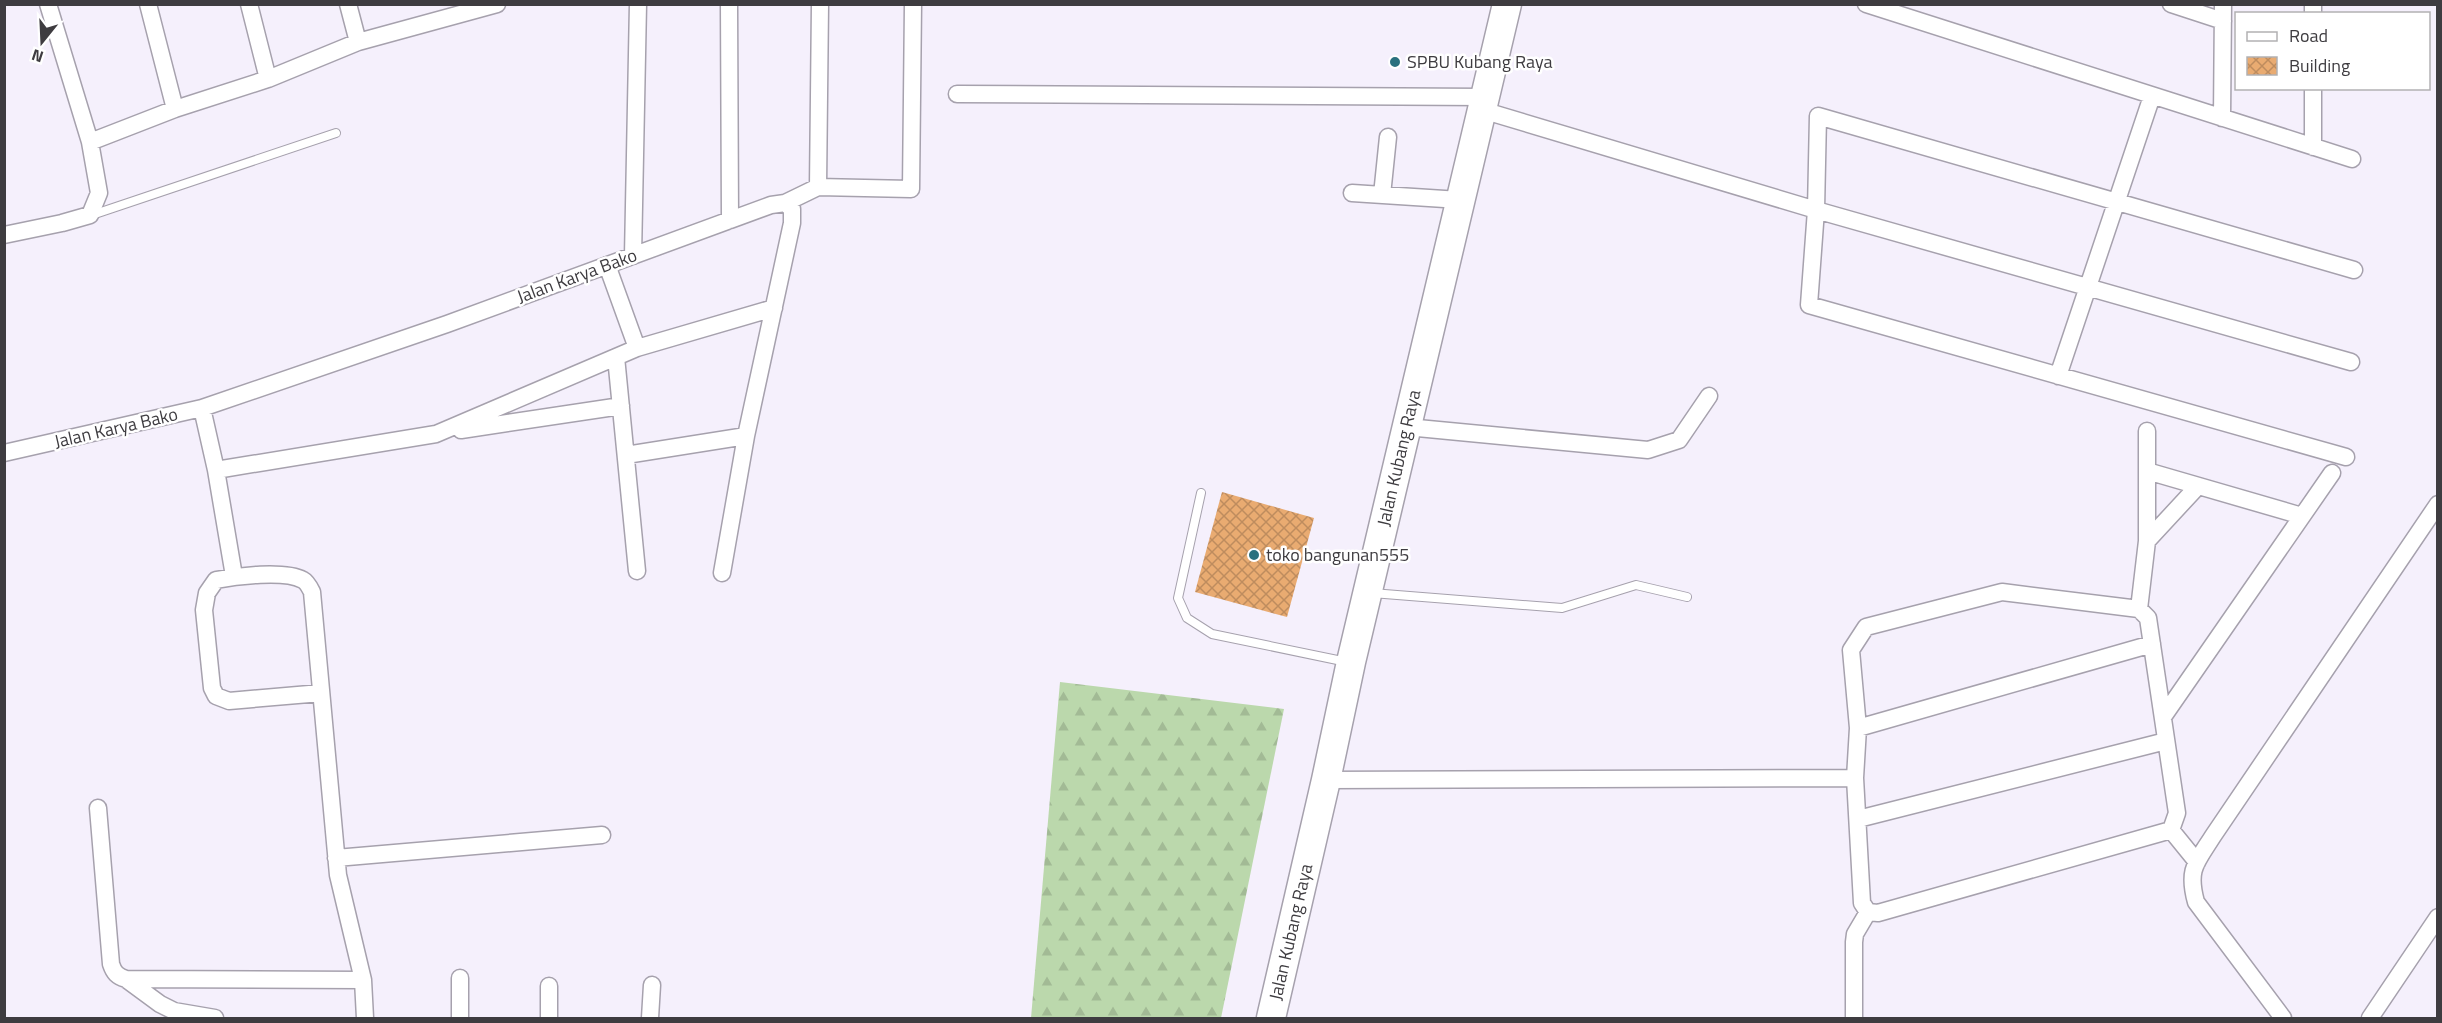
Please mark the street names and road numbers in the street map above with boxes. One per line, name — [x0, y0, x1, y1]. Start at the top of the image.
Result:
street label: Jalan Karya Bako — [513, 241, 641, 310]
street label: Jalan Kubang Raya — [1370, 387, 1427, 529]
street label: Jalan Karya Bako — [51, 400, 180, 455]
street label: Jalan Kubang Raya — [1262, 861, 1319, 1003]

